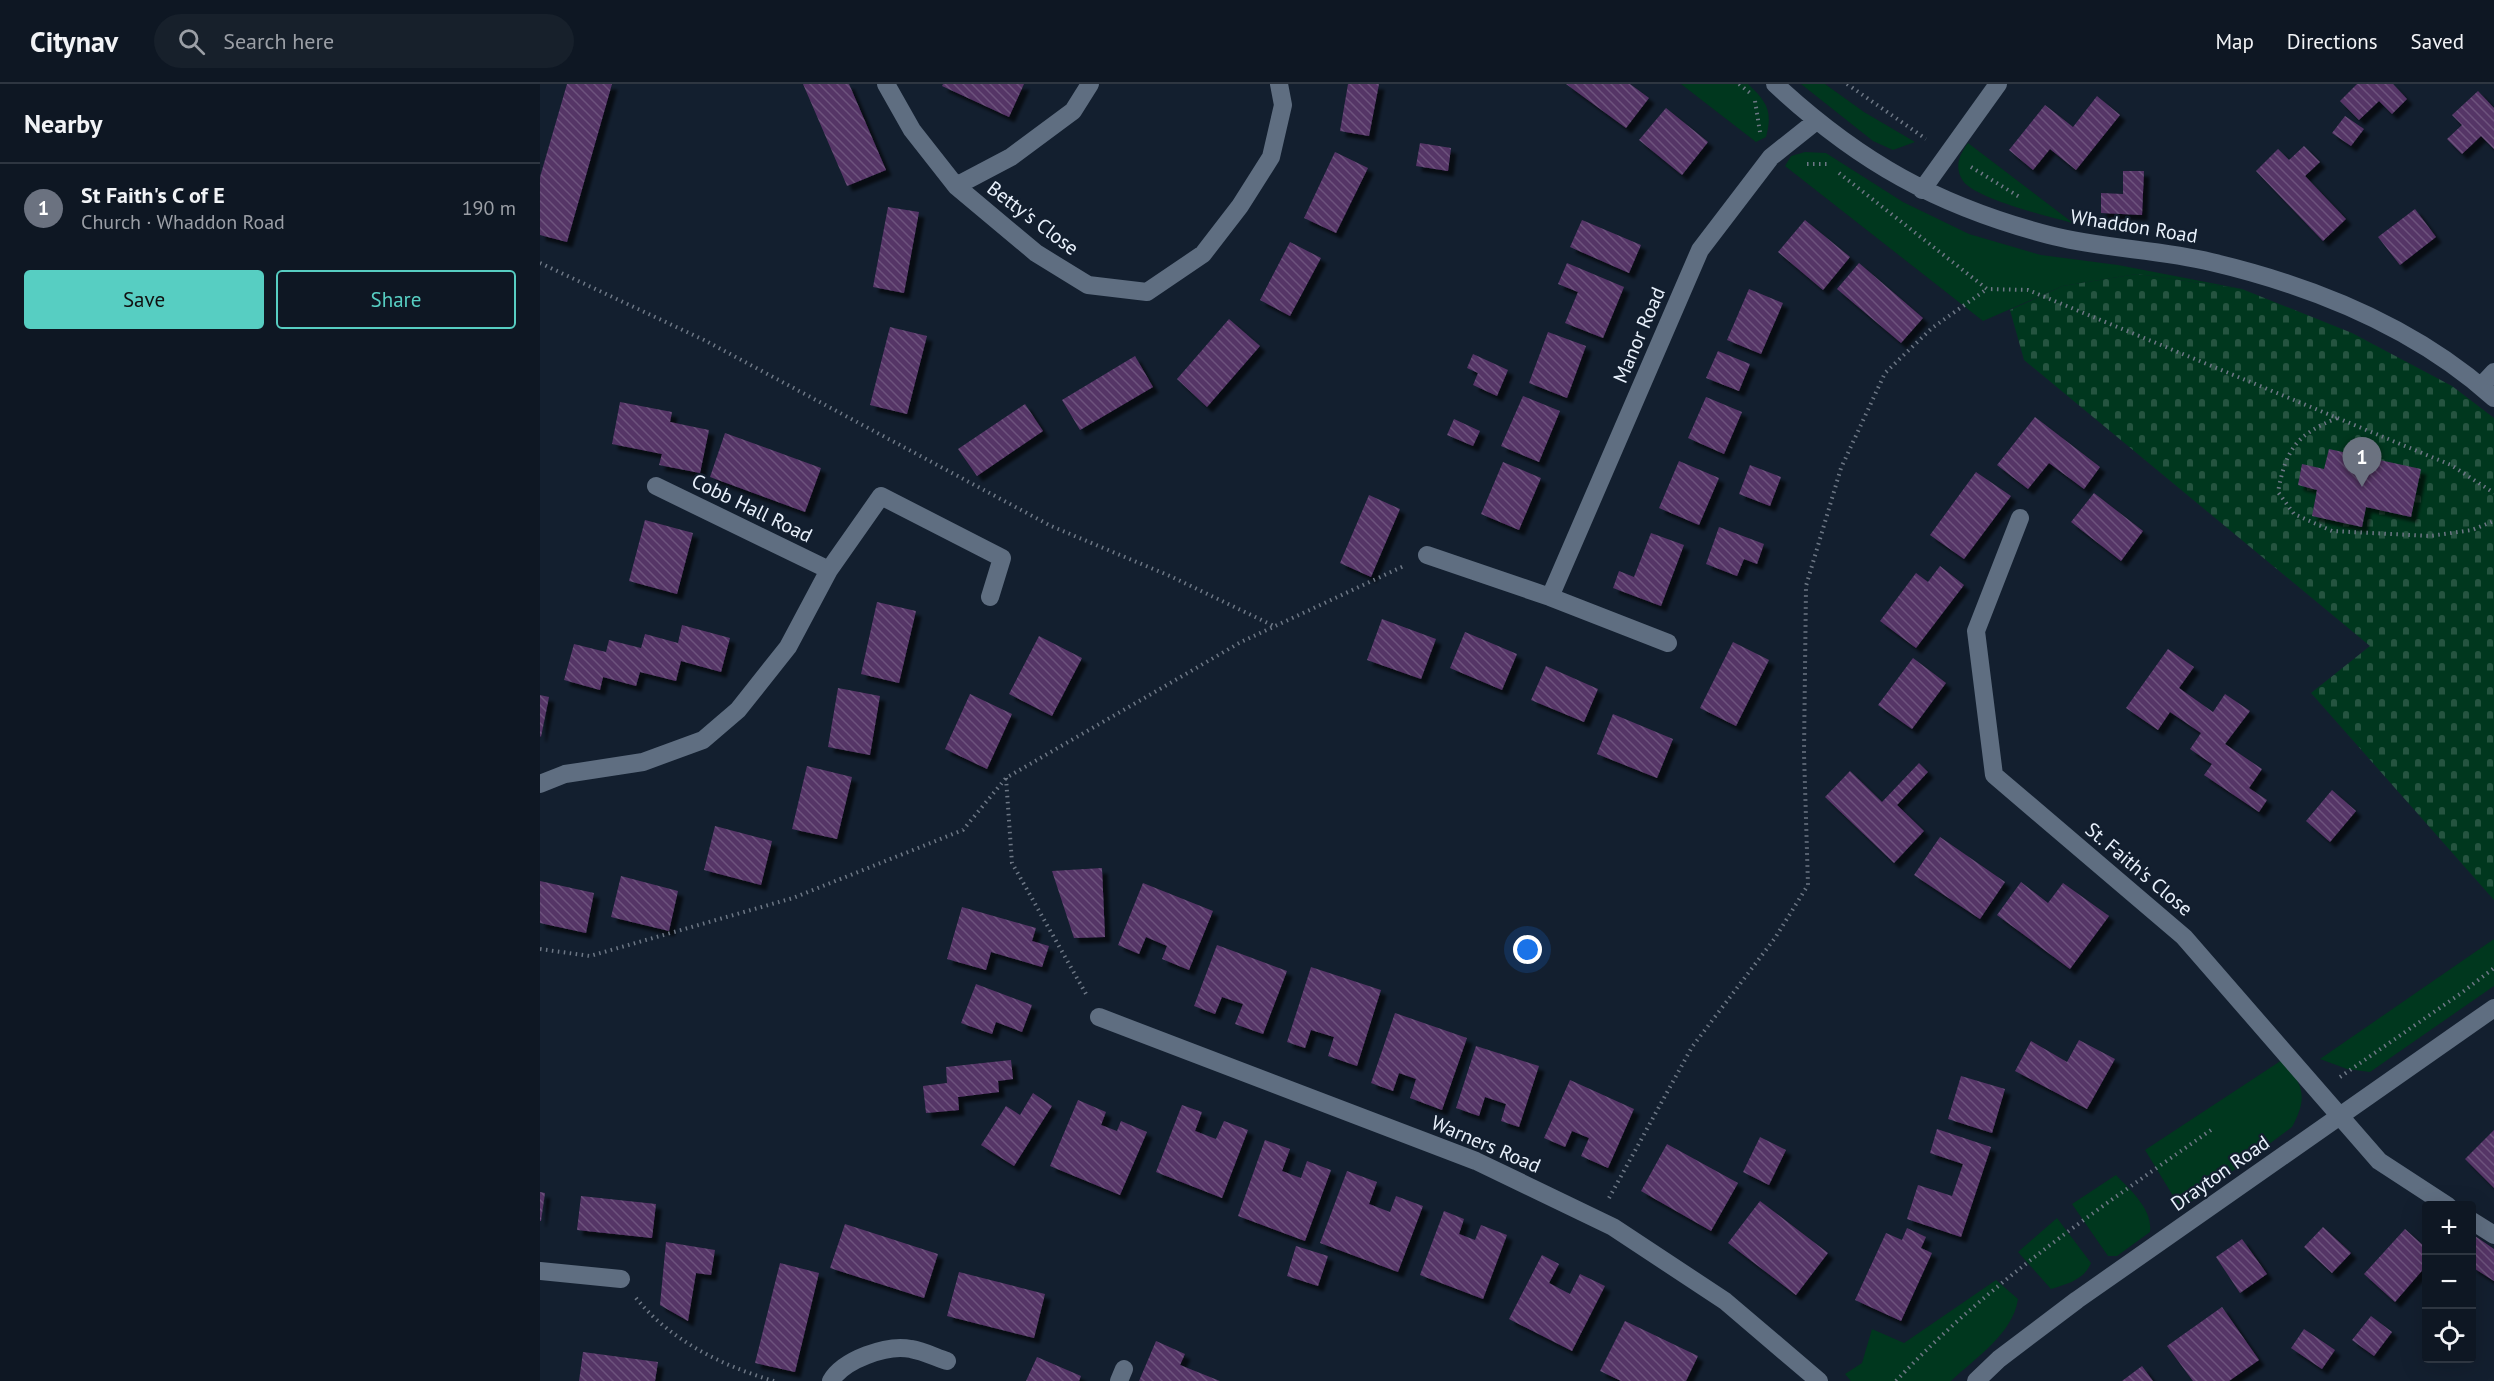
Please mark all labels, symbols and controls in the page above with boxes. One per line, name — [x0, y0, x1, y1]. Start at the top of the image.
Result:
search box — [154, 14, 574, 68]
text: Citynav — [30, 23, 118, 60]
icon: search — [175, 25, 208, 58]
text: Search here — [223, 27, 334, 55]
text: Map — [2215, 28, 2254, 55]
text: Directions — [2287, 28, 2378, 55]
text: Saved — [2411, 28, 2464, 55]
text: Nearby — [24, 107, 102, 140]
street label: Betty's Close — [982, 175, 1084, 261]
text: St Faith's C of E — [81, 181, 225, 209]
text: 1 — [38, 195, 49, 221]
text: 190 m — [462, 195, 516, 221]
street label: Whaddon Road — [2069, 203, 2199, 249]
text: Church · Whaddon Road — [81, 209, 285, 235]
button: Save — [24, 270, 264, 329]
button: Share — [276, 270, 516, 329]
street label: Manor Road — [1607, 283, 1671, 387]
pin: 1 — [2342, 438, 2382, 487]
street label: Cobb Hall Road — [687, 468, 817, 548]
street label: St. Faith's Close — [2080, 816, 2198, 922]
your location — [1513, 935, 1542, 964]
street label: Warners Road — [1427, 1109, 1545, 1179]
street label: Drayton Road — [2165, 1129, 2275, 1217]
map controls — [2422, 1201, 2476, 1363]
button: + — [2422, 1201, 2476, 1255]
button: − — [2422, 1255, 2476, 1309]
button: locate — [2422, 1309, 2476, 1363]

